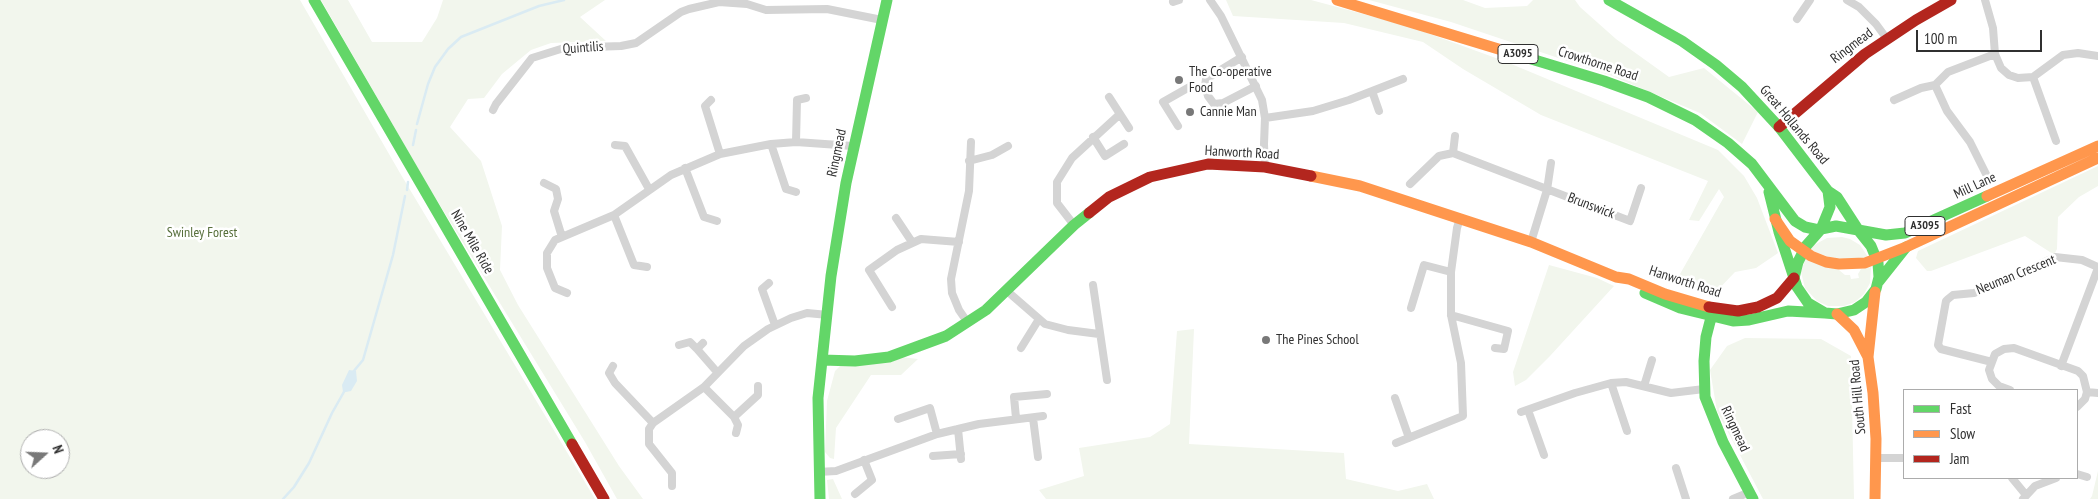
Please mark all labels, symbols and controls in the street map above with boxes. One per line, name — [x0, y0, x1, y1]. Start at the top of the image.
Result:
scale bar — [1918, 20, 2044, 52]
street label: Ringmead — [1828, 25, 1876, 67]
text: 100 m — [1924, 29, 1957, 48]
street label: Quintilis — [562, 38, 604, 58]
street label: Crowthorne Road — [1556, 43, 1640, 85]
road number: A3095 — [1498, 44, 1538, 64]
place label: The Co-operative Food — [1189, 64, 1272, 96]
marker: The Co-operative Food — [1173, 74, 1185, 86]
street label: Great Hollands Road — [1756, 82, 1832, 168]
place label: Cannie Man — [1200, 104, 1257, 120]
marker: Cannie Man — [1184, 106, 1196, 118]
street label: Ringmead — [824, 128, 850, 178]
street label: Hanworth Road — [1204, 143, 1280, 163]
street label: Mill Lane — [1951, 169, 1999, 203]
street label: Brunswick — [1565, 189, 1617, 223]
street label: Nine Mile Ride — [447, 207, 497, 277]
road number: A3095 — [1905, 217, 1945, 236]
park label: Swinley Forest — [167, 225, 237, 241]
street label: Neuman Crescent — [1974, 251, 2058, 299]
street label: Hanworth Road — [1647, 263, 1723, 301]
place label: The Pines School — [1276, 332, 1359, 348]
marker: The Pines School — [1260, 334, 1272, 346]
street label: South Hill Road — [1846, 359, 1870, 435]
legend — [1903, 389, 2078, 479]
text: Fast — [1950, 399, 1971, 418]
street label: Ringmead — [1717, 403, 1753, 455]
text: Slow — [1950, 424, 1975, 443]
north arrow — [20, 429, 70, 479]
text: N — [48, 443, 68, 456]
text: Jam — [1950, 449, 1969, 468]

